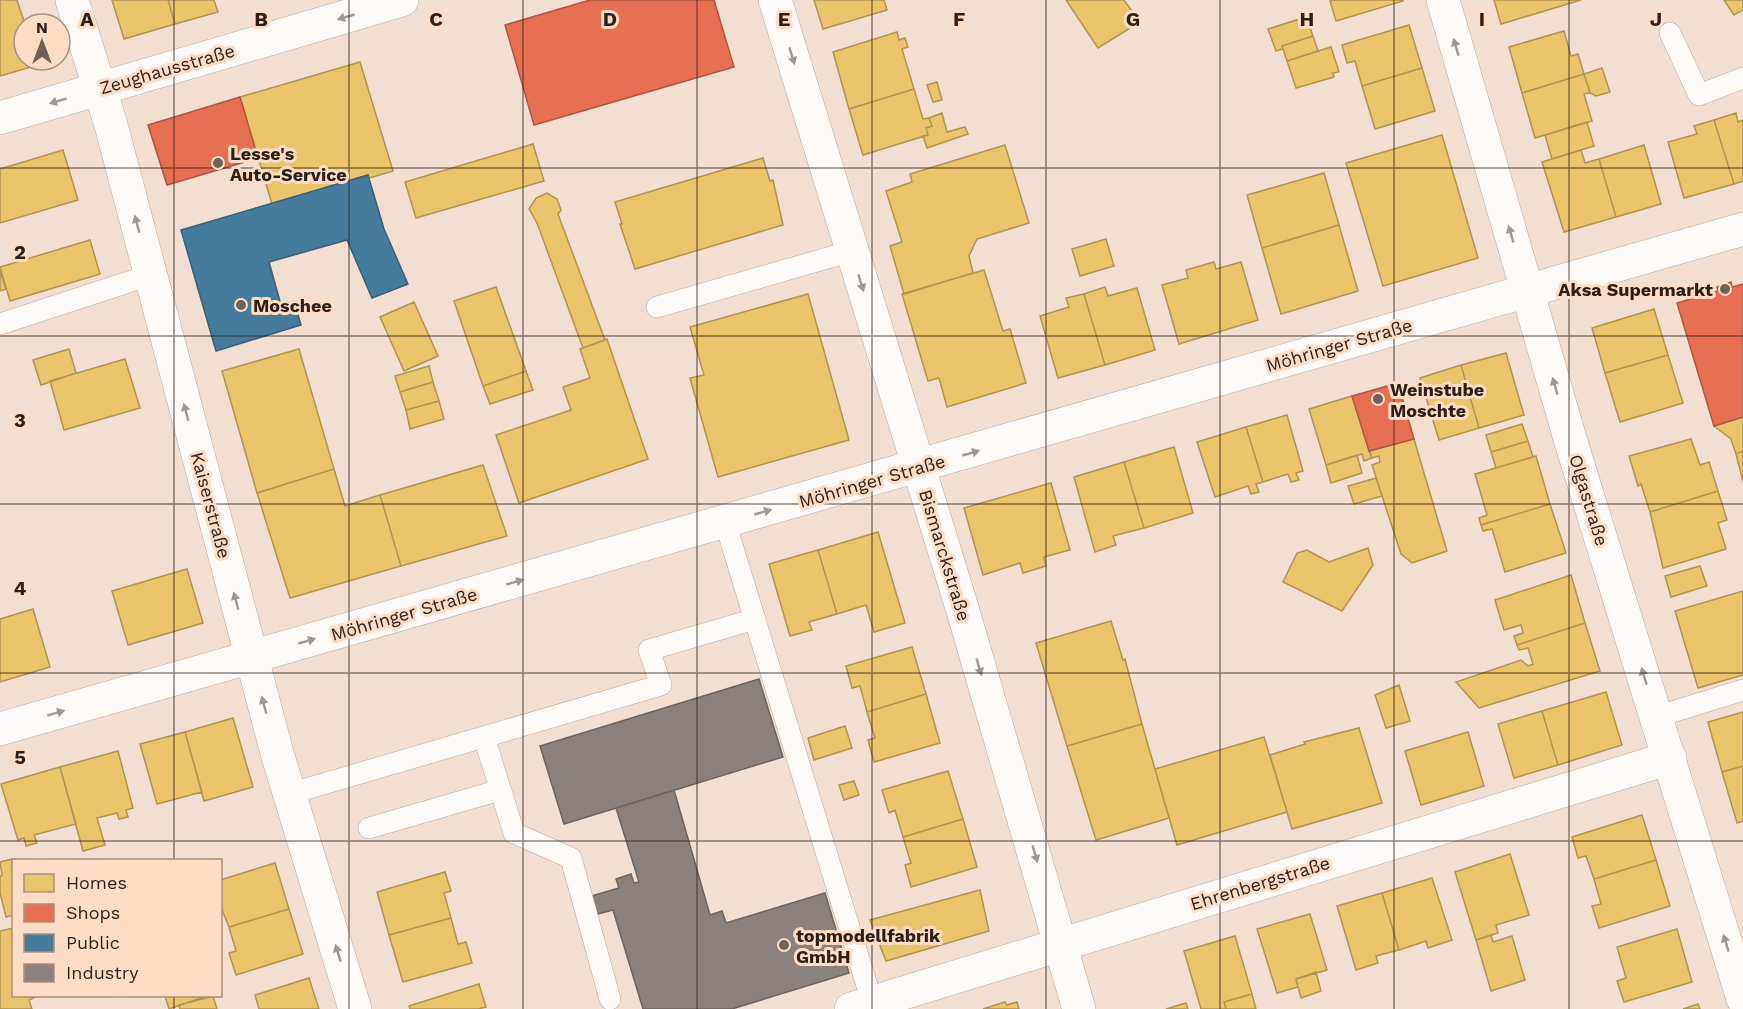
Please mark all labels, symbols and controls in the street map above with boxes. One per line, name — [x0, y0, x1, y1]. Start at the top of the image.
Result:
text: A — [80, 7, 94, 31]
text: B — [254, 7, 268, 31]
text: C — [429, 7, 443, 31]
text: D — [603, 7, 617, 31]
text: E — [778, 7, 790, 31]
text: F — [953, 7, 965, 31]
text: G — [1126, 7, 1140, 31]
text: H — [1300, 7, 1314, 31]
text: I — [1479, 7, 1485, 31]
text: J — [1650, 7, 1662, 31]
north arrow — [12, 12, 72, 72]
one-way arrow — [337, 13, 355, 22]
text: N — [36, 18, 48, 37]
one-way arrow — [1451, 38, 1460, 56]
street label: Zeughausstraße — [97, 40, 237, 98]
one-way arrow — [788, 47, 797, 65]
one-way arrow — [49, 97, 67, 106]
place label: Lesse's Auto-Service — [230, 143, 347, 185]
marker: Lesse's Auto-Service — [211, 156, 225, 170]
one-way arrow — [131, 214, 141, 233]
one-way arrow — [1506, 225, 1515, 243]
text: 2 — [14, 240, 26, 264]
one-way arrow — [857, 274, 866, 292]
place label: Aksa Supermarkt — [1558, 279, 1713, 300]
marker: Aksa Supermarkt — [1718, 282, 1732, 296]
place label: Moschee — [253, 295, 332, 316]
marker: Moschee — [234, 298, 248, 312]
street label: Möhringer Straße — [1263, 314, 1415, 376]
one-way arrow — [1550, 376, 1559, 394]
place label: Weinstube Moschte — [1390, 379, 1484, 421]
marker: Weinstube Moschte — [1371, 392, 1385, 406]
one-way arrow — [181, 403, 191, 421]
text: 3 — [14, 408, 26, 432]
one-way arrow — [962, 448, 980, 457]
street label: Kaiserstraße — [187, 450, 235, 560]
street label: Möhringer Straße — [796, 450, 948, 512]
street label: Olgastraße — [1565, 452, 1613, 548]
street label: Bismarckstraße — [915, 487, 975, 623]
one-way arrow — [754, 507, 772, 516]
text: 4 — [14, 576, 27, 600]
one-way arrow — [506, 577, 524, 586]
street label: Möhringer Straße — [328, 583, 480, 645]
one-way arrow — [230, 592, 240, 610]
one-way arrow — [298, 636, 316, 646]
one-way arrow — [975, 658, 985, 676]
one-way arrow — [1639, 667, 1648, 685]
one-way arrow — [259, 696, 268, 714]
one-way arrow — [47, 708, 65, 717]
text: 5 — [14, 745, 26, 769]
one-way arrow — [1031, 845, 1040, 863]
street label: Ehrenbergstraße — [1188, 852, 1332, 914]
legend — [12, 859, 222, 997]
text: Homes — [66, 872, 127, 893]
text: Shops — [66, 902, 120, 923]
place label: topmodellfabrik GmbH — [796, 925, 941, 967]
text: Public — [66, 932, 120, 953]
one-way arrow — [1721, 934, 1730, 952]
marker: topmodellfabrik GmbH — [777, 938, 791, 952]
one-way arrow — [333, 944, 342, 962]
text: Industry — [66, 962, 139, 983]

